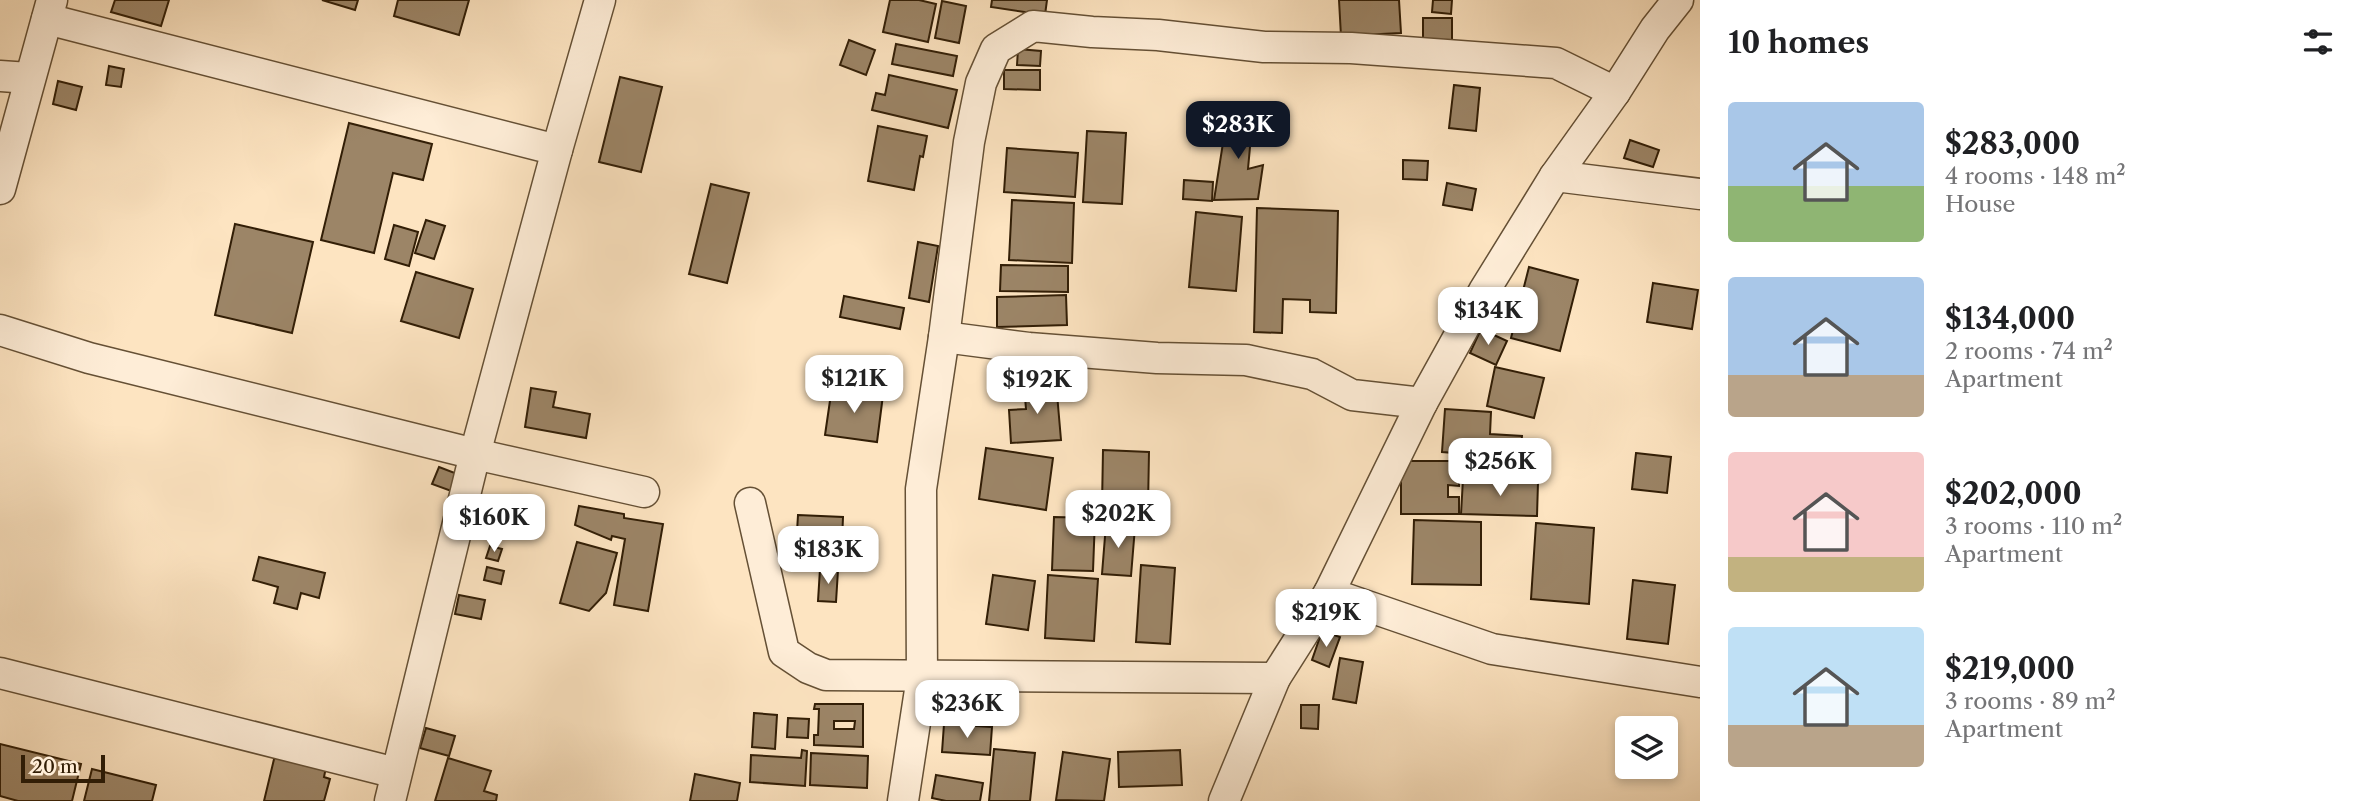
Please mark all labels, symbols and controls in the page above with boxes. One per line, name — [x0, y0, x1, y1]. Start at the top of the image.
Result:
icon: filters — [2299, 23, 2337, 61]
text: 10 homes — [1728, 24, 1869, 61]
pin: $283K — [1189, 102, 1287, 161]
text: $283K — [1202, 110, 1274, 138]
text: $283,000 — [1945, 125, 2080, 162]
icon: home — [1784, 130, 1868, 214]
text: 4 rooms · 148 m² — [1945, 162, 2126, 190]
text: House — [1945, 190, 2015, 218]
pin: $134K — [1439, 288, 1537, 347]
text: $134K — [1454, 296, 1522, 324]
text: $134,000 — [1945, 300, 2075, 337]
icon: home — [1784, 305, 1868, 389]
text: 2 rooms · 74 m² — [1945, 337, 2113, 365]
pin: $121K — [805, 356, 903, 415]
pin: $192K — [988, 356, 1086, 416]
text: $121K — [821, 364, 887, 392]
text: $192K — [1003, 365, 1071, 393]
text: Apartment — [1945, 365, 2063, 393]
pin: $256K — [1451, 438, 1549, 498]
text: $256K — [1464, 447, 1536, 475]
text: $202,000 — [1945, 475, 2082, 512]
icon: home — [1784, 480, 1868, 564]
pin: $202K — [1069, 490, 1167, 550]
pin: $160K — [445, 494, 543, 554]
text: $202K — [1081, 499, 1155, 527]
text: $160K — [459, 503, 529, 531]
text: 3 rooms · 110 m² — [1945, 512, 2122, 540]
pin: $183K — [779, 526, 877, 586]
text: $183K — [794, 535, 862, 563]
text: Apartment — [1945, 540, 2063, 568]
pin: $219K — [1277, 590, 1375, 649]
text: $219K — [1292, 598, 1360, 626]
text: $219,000 — [1945, 650, 2075, 687]
icon: home — [1784, 655, 1868, 739]
pin: $236K — [918, 680, 1016, 740]
text: 3 rooms · 89 m² — [1945, 687, 2116, 715]
text: $236K — [931, 689, 1003, 717]
text: Apartment — [1945, 715, 2063, 743]
map controls — [1615, 716, 1678, 779]
button: layers — [1615, 716, 1678, 779]
scale bar — [21, 752, 105, 784]
text: 20 m — [32, 755, 78, 778]

